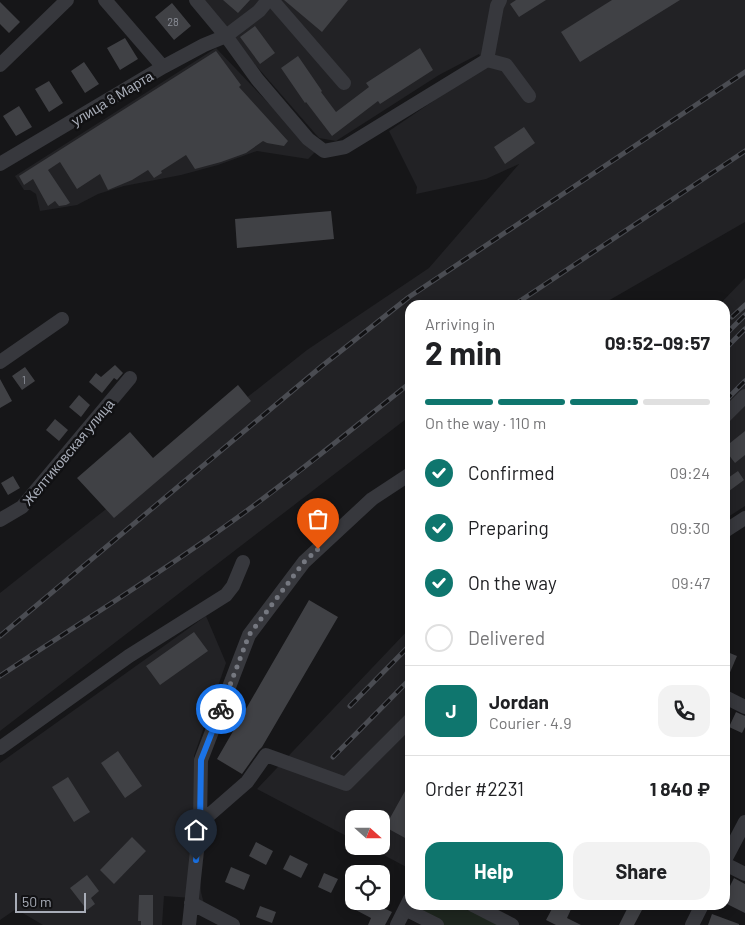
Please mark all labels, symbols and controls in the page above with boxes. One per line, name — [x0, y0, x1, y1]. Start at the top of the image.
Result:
house number: 28 — [167, 15, 179, 28]
street label: улица 8 Марта — [68, 67, 156, 129]
text: Arriving in — [425, 314, 495, 333]
text: 09:52–09:57 — [605, 331, 710, 354]
text: 2 min — [425, 333, 502, 371]
house number: 1 — [22, 373, 26, 386]
street label: Желтиковская улица — [18, 395, 118, 509]
text: On the way · 110 m — [425, 413, 546, 432]
icon: check — [425, 459, 453, 487]
text: Confirmed — [468, 461, 555, 484]
text: 09:24 — [670, 463, 710, 482]
pin — [297, 498, 339, 549]
icon: bag — [304, 505, 332, 533]
icon: check — [425, 514, 453, 542]
text: Preparing — [468, 516, 549, 539]
text: 09:30 — [670, 518, 710, 537]
icon: check — [425, 569, 453, 597]
text: On the way — [468, 571, 557, 594]
text: 09:47 — [671, 573, 710, 592]
text: Delivered — [468, 626, 545, 649]
courier — [196, 684, 246, 734]
button: phone — [658, 685, 710, 737]
text: Jordan — [489, 690, 549, 713]
icon: bike — [207, 695, 235, 723]
text: J — [445, 699, 457, 722]
text: Courier · 4.9 — [489, 713, 572, 732]
text: Order #2231 — [425, 777, 524, 800]
text: 1 840 ₽ — [650, 777, 710, 800]
pin — [175, 809, 217, 860]
north arrow — [345, 810, 390, 855]
map controls — [345, 810, 390, 910]
icon: home — [182, 816, 210, 844]
button: Help — [425, 842, 563, 900]
button: Share — [573, 842, 710, 900]
button: locate — [345, 865, 390, 910]
scale bar — [15, 890, 86, 913]
text: 50 m — [22, 893, 51, 910]

